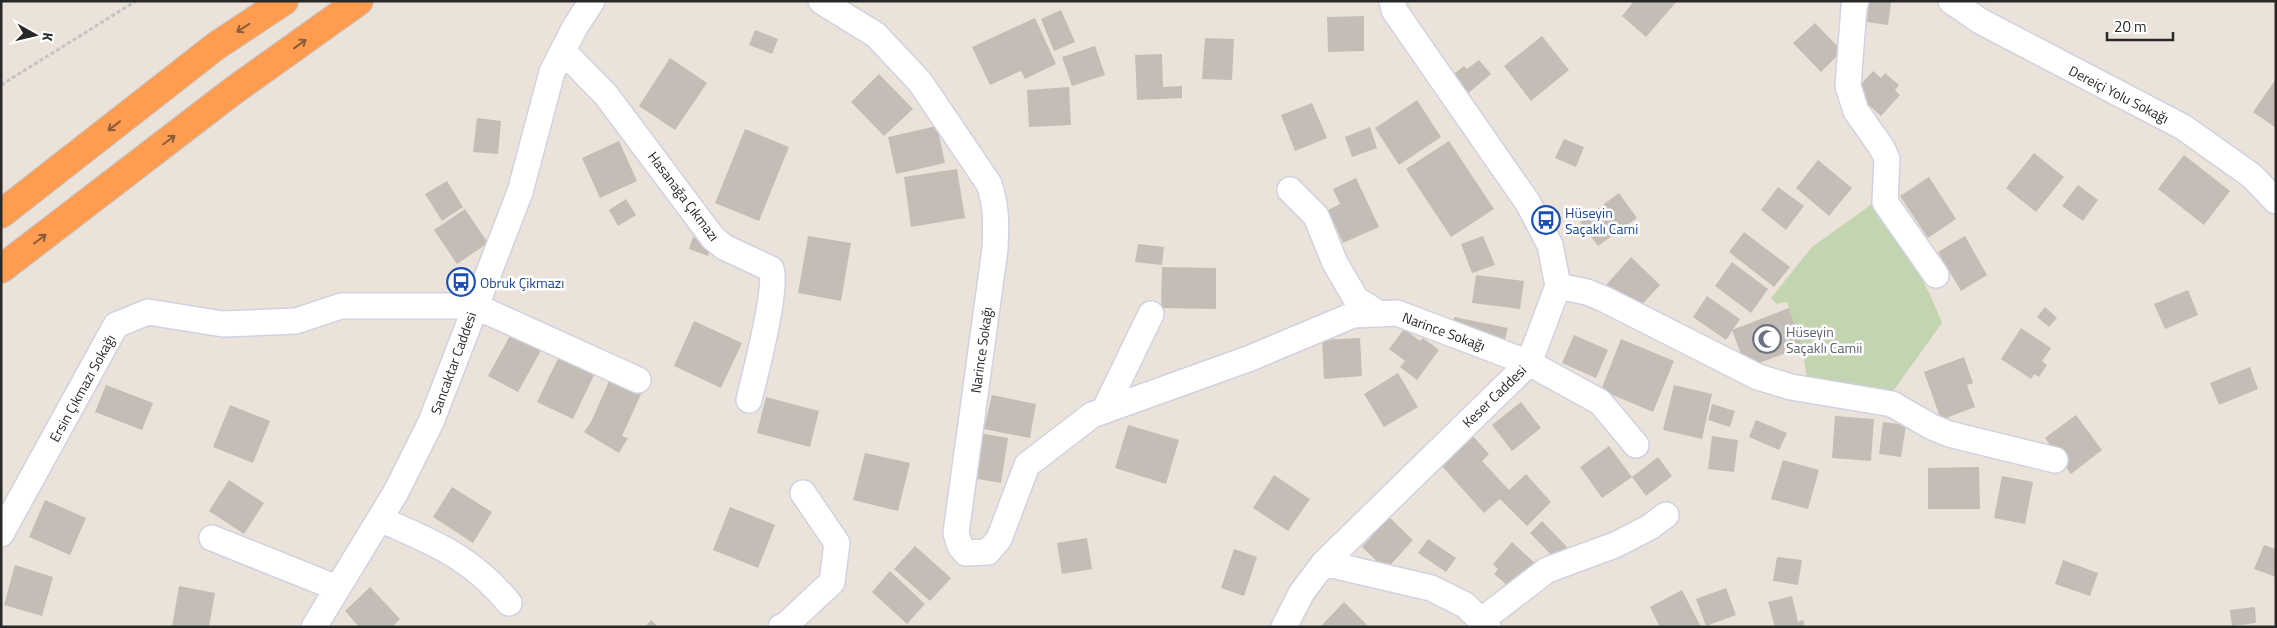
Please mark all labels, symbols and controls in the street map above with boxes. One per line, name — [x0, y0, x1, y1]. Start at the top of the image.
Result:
north arrow — [10, 10, 60, 60]
scale bar — [2107, 10, 2173, 42]
text: 20 m — [2114, 15, 2147, 38]
one-way arrow — [237, 23, 251, 33]
text: K — [37, 31, 59, 43]
one-way arrow — [293, 39, 307, 49]
street label: Dereiçi Yolu Sokağı — [2065, 60, 2173, 128]
one-way arrow — [108, 121, 121, 132]
one-way arrow — [162, 135, 175, 146]
street label: Hasanağa Çıkmazı — [643, 147, 725, 245]
place label: Hüseyin Saçaklı Cami — [1565, 202, 1638, 239]
bus stop icon: Hüseyin Saçaklı Cami — [1531, 205, 1561, 235]
one-way arrow — [33, 234, 47, 244]
bus stop icon: Obruk Çikmazı — [446, 267, 476, 297]
place label: Obruk Çikmazı — [480, 272, 564, 293]
street label: Narince Sokağı — [965, 305, 997, 395]
street label: Narince Sokağı — [1400, 306, 1488, 356]
street label: Sancaktar Caddesi — [425, 309, 481, 417]
place label: Hüseyin Saçaklı Camii — [1786, 321, 1862, 358]
mosque icon: Hüseyin Saçaklı Camii — [1752, 324, 1782, 354]
street label: Ersin Çıkmazı Sokağı — [44, 330, 120, 446]
street label: Keser Caddesi — [1457, 360, 1531, 432]

